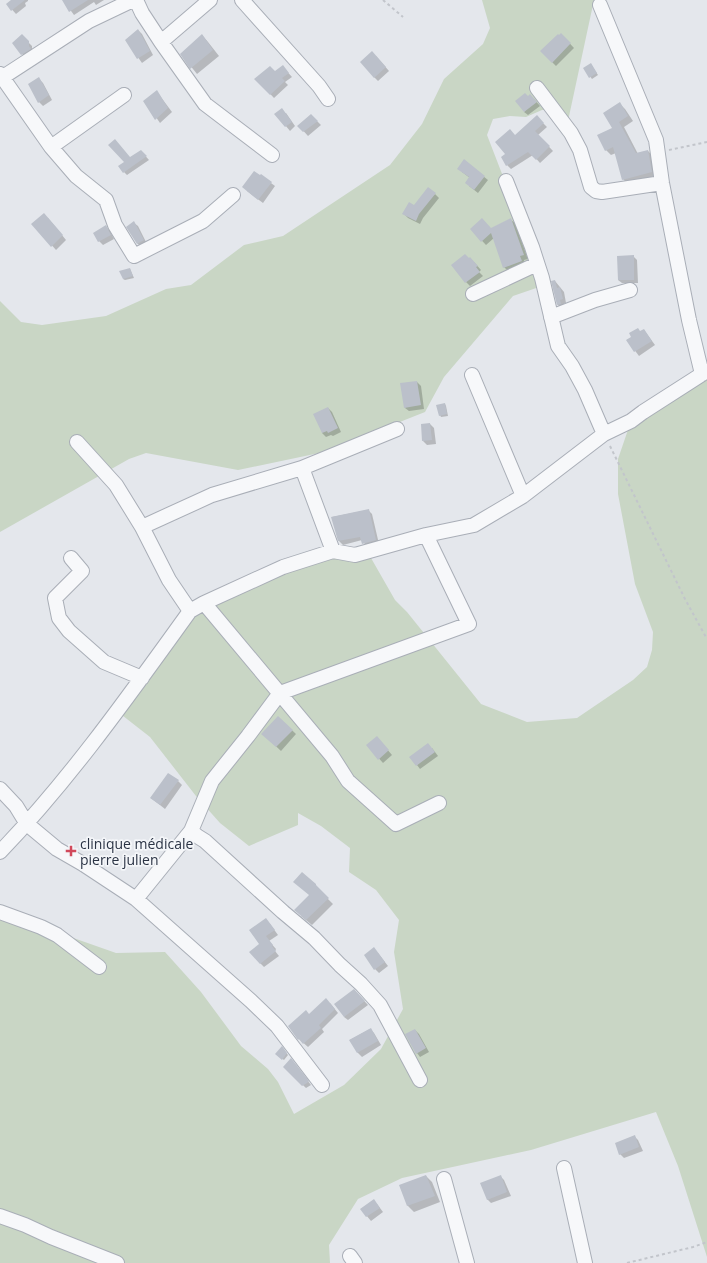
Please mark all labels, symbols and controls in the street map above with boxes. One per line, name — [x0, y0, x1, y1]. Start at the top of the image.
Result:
place label: clinique médicale pierre julien — [80, 834, 193, 869]
marker: clinique médicale pierre julien — [65, 845, 77, 857]

